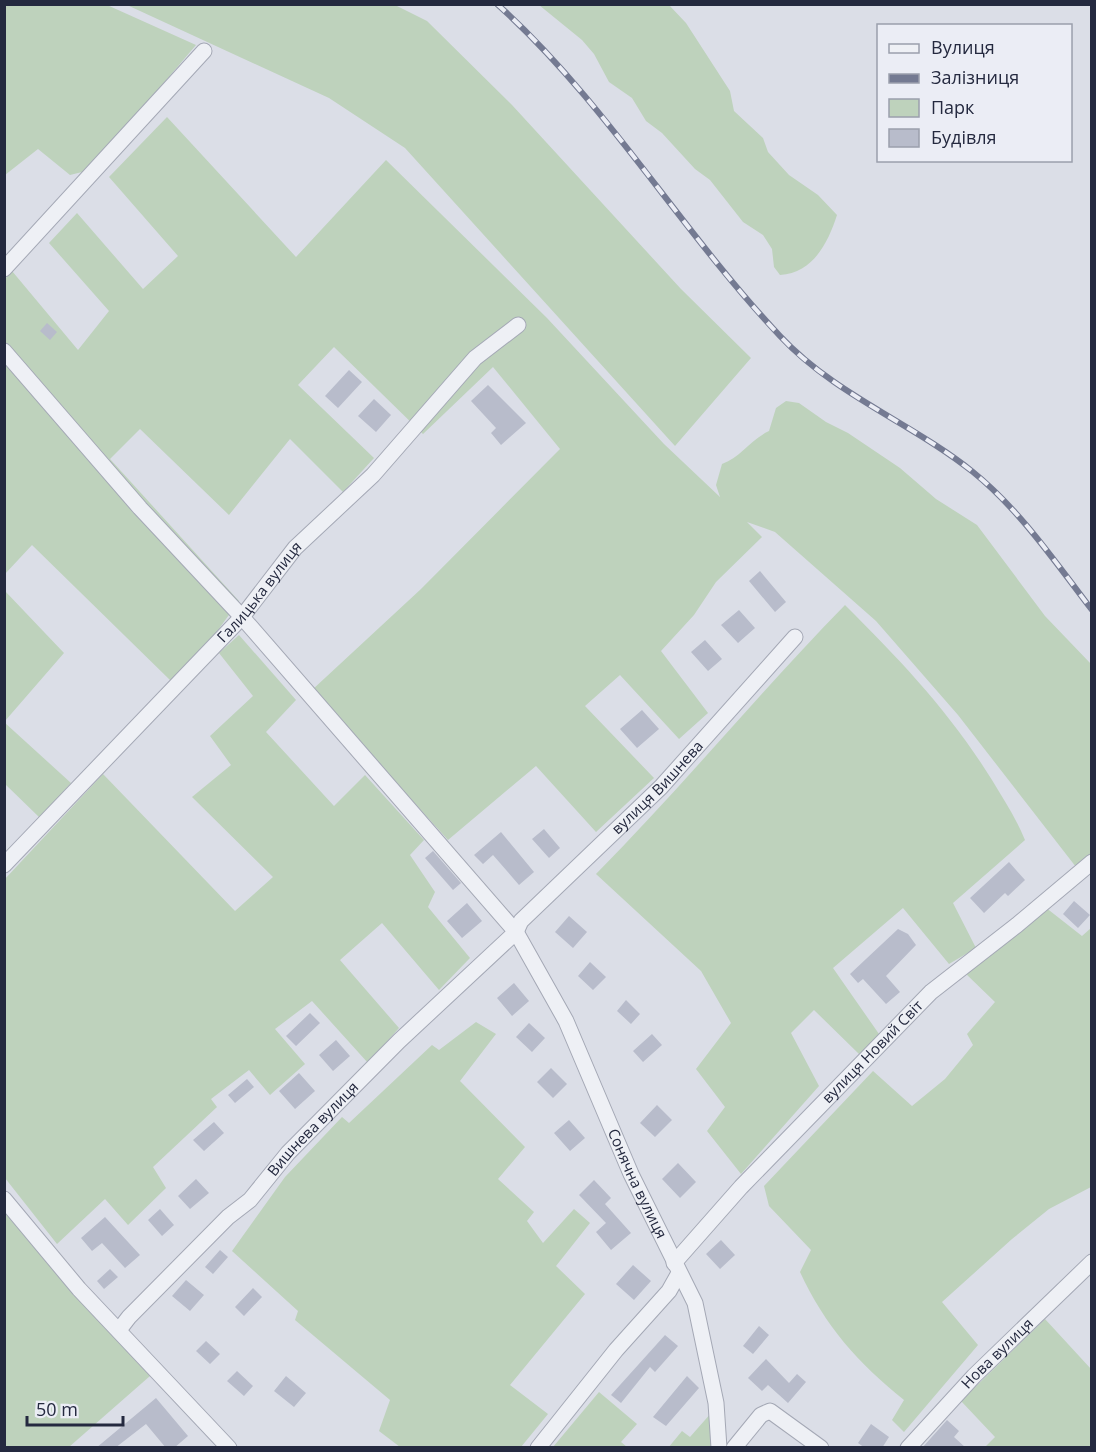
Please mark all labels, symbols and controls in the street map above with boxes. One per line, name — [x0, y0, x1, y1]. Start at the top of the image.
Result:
legend — [877, 24, 1072, 162]
text: Вулиця — [931, 35, 995, 59]
text: Залізниця — [931, 65, 1019, 89]
text: Парк — [931, 95, 975, 119]
text: Будівля — [931, 125, 997, 149]
street label: Галицька вулиця — [212, 536, 305, 646]
street label: вулиця Вишнева — [607, 736, 707, 838]
street label: вулиця Новий Світ — [817, 995, 927, 1107]
street label: Вишнева вулиця — [262, 1077, 362, 1180]
street label: Сонячна вулиця — [604, 1125, 672, 1241]
street label: Нова вулиця — [956, 1313, 1037, 1393]
scale bar — [27, 1389, 123, 1427]
text: 50 m — [36, 1397, 78, 1421]

